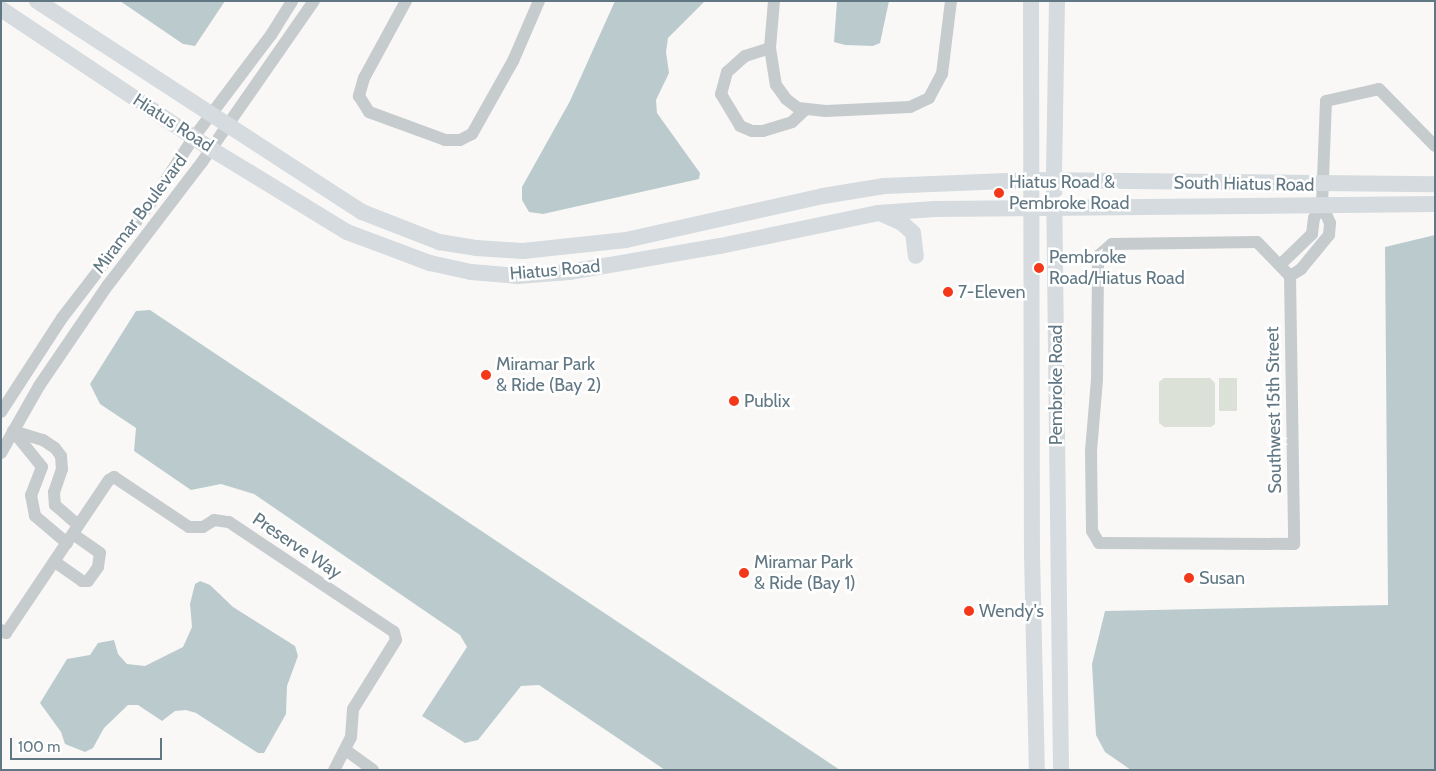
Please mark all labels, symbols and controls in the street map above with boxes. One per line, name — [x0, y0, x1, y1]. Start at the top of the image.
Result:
street label: Hiatus Road — [129, 89, 217, 157]
street label: Miramar Boulevard — [88, 150, 192, 278]
place label: Hiatus Road & Pembroke Road — [1009, 172, 1129, 214]
street label: South Hiatus Road — [1174, 172, 1314, 196]
marker: Hiatus Road & Pembroke Road — [993, 187, 1005, 199]
place label: Pembroke Road/Hiatus Road — [1049, 247, 1185, 290]
street label: Hiatus Road — [509, 255, 601, 285]
marker: Pembroke Road/Hiatus Road — [1033, 262, 1045, 274]
place label: 7-Eleven — [958, 281, 1026, 303]
marker: 7-Eleven — [942, 286, 954, 298]
street label: Pembroke Road — [1045, 325, 1067, 445]
street label: Southwest 15th Street — [1262, 326, 1286, 494]
place label: Miramar Park & Ride (Bay 2) — [496, 354, 601, 396]
marker: Miramar Park & Ride (Bay 2) — [480, 369, 492, 381]
place label: Publix — [744, 390, 790, 412]
marker: Publix — [728, 395, 740, 407]
street label: Preserve Way — [248, 508, 346, 584]
place label: Miramar Park & Ride (Bay 1) — [754, 552, 856, 594]
marker: Miramar Park & Ride (Bay 1) — [738, 567, 750, 579]
place label: Susan — [1199, 567, 1245, 589]
marker: Susan — [1183, 572, 1195, 584]
place label: Wendy's — [979, 600, 1044, 622]
marker: Wendy's — [963, 605, 975, 617]
scale bar — [12, 728, 165, 760]
text: 100 m — [18, 738, 60, 756]

